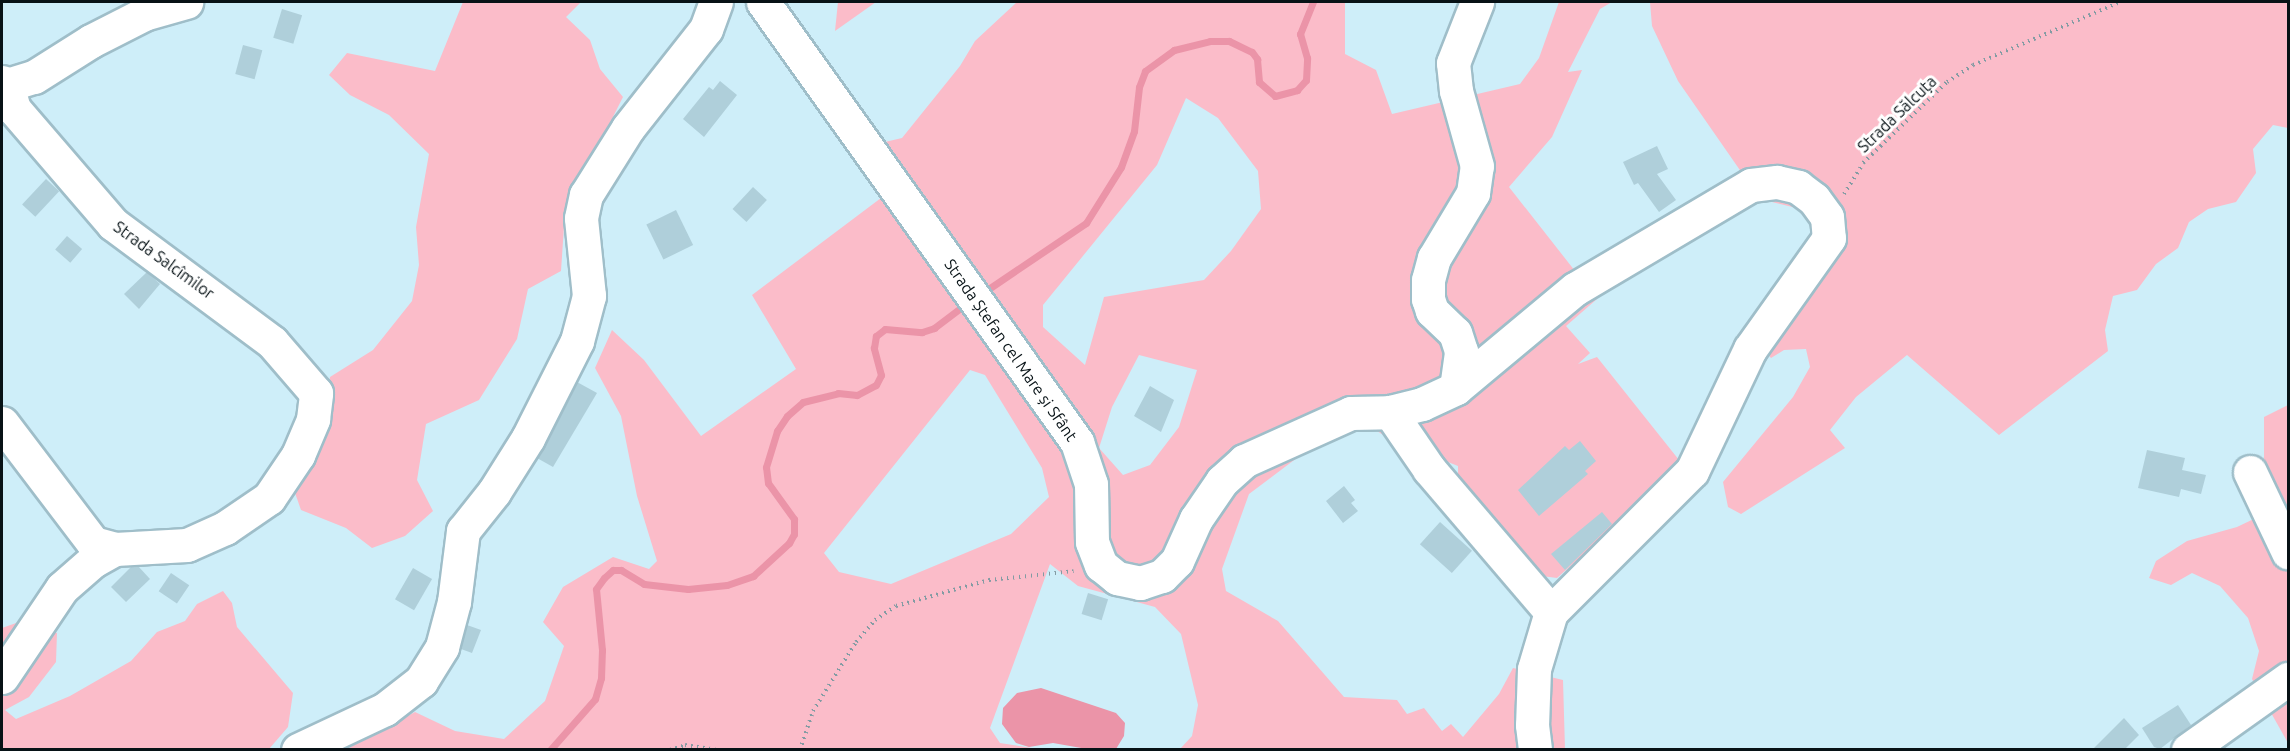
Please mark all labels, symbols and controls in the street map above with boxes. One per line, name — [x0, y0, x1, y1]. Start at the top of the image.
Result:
street label: Strada Sălcuța — [1854, 72, 1940, 156]
street label: Strada Salcîmilor — [110, 217, 218, 303]
street label: Strada Ștefan cel Mare și Sfânt — [941, 255, 1081, 445]

